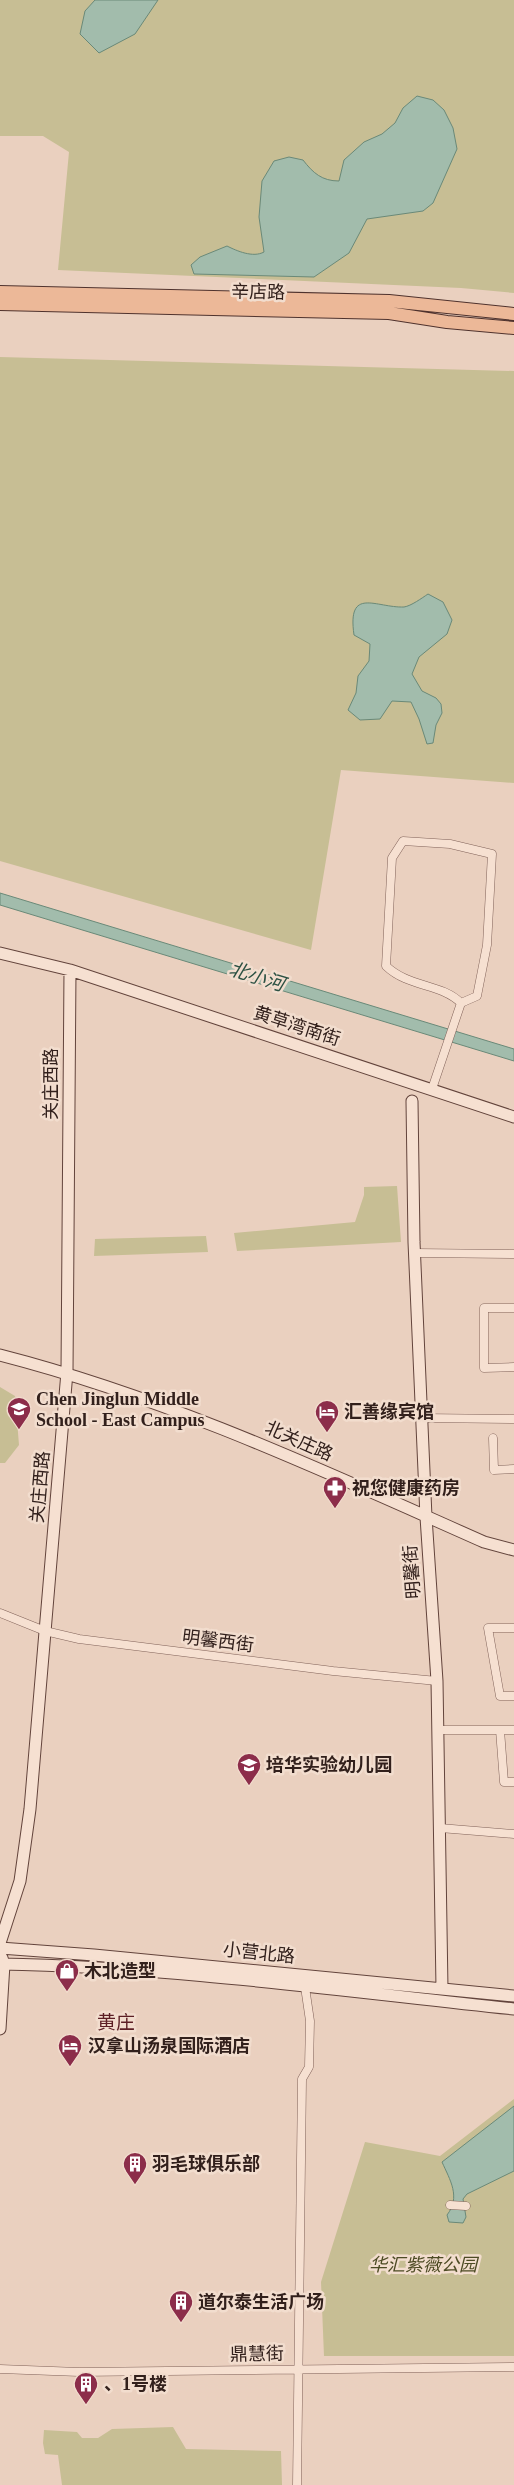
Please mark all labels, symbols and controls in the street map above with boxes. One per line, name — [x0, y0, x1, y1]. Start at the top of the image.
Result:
street label: 辛店路 — [231, 282, 285, 302]
water label: 北小河 — [227, 958, 291, 996]
street label: 黄草湾南街 — [251, 1003, 343, 1049]
street label: 关庄西路 — [41, 1048, 61, 1120]
place label: Chen Jinglun Middle School - East Campus — [36, 1389, 205, 1430]
school or university icon: Chen Jinglun Middle School - East Campus — [6, 1396, 32, 1430]
hotel icon: 汇善缘宾馆 — [314, 1399, 340, 1433]
place label: 汇善缘宾馆 — [344, 1401, 434, 1422]
street label: 北关庄路 — [262, 1417, 336, 1465]
street label: 关庄西路 — [27, 1450, 53, 1524]
pharmacy icon: 祝您健康药房 — [322, 1475, 348, 1509]
place label: 祝您健康药房 — [352, 1478, 460, 1498]
street label: 明馨街 — [400, 1544, 424, 1600]
street label: 明馨西街 — [181, 1627, 255, 1655]
school or university icon: 培华实验幼儿园 — [236, 1752, 262, 1786]
place label: 培华实验幼儿园 — [266, 1755, 392, 1775]
street label: 小营北路 — [222, 1939, 296, 1967]
shop icon: 木北造型 — [54, 1958, 80, 1992]
place label: 木北造型 — [84, 1961, 156, 1981]
district label: 黄庄 — [97, 2012, 135, 2033]
hotel icon: 汉拿山汤泉国际酒店 — [57, 2033, 83, 2067]
place label: 汉拿山汤泉国际酒店 — [88, 2036, 250, 2056]
building icon: 羽毛球俱乐部 — [122, 2151, 148, 2185]
place label: 羽毛球俱乐部 — [152, 2154, 260, 2174]
park label: 华汇紫薇公园 — [369, 2255, 480, 2275]
building icon: 道尔泰生活广场 — [168, 2289, 194, 2323]
place label: 道尔泰生活广场 — [198, 2292, 324, 2312]
street label: 鼎慧街 — [230, 2344, 284, 2364]
building icon: 、1号楼 — [73, 2371, 99, 2405]
place label: 、1号楼 — [104, 2374, 167, 2394]

